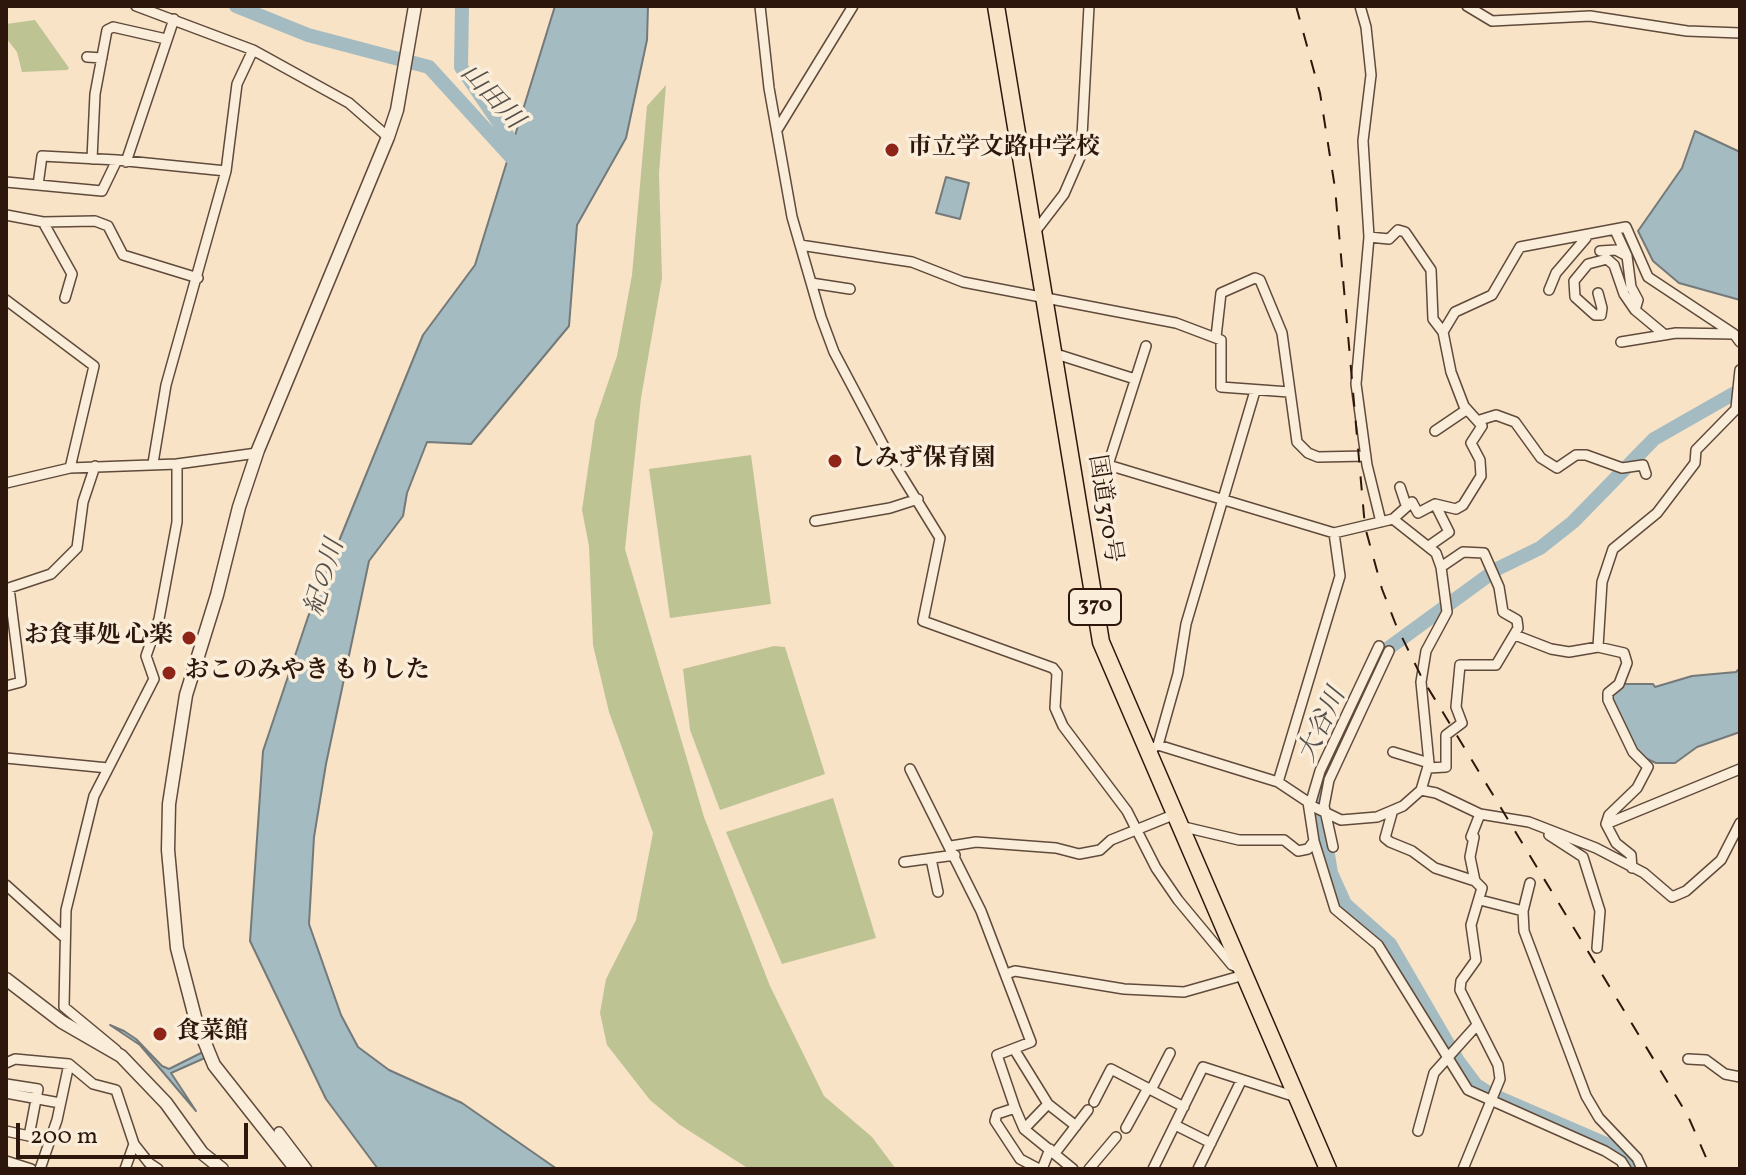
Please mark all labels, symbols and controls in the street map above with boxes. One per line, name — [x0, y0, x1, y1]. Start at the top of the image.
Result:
water label: 山田川 — [452, 59, 528, 137]
place label: 市立学文路中学校 — [908, 136, 1100, 164]
marker: 市立学文路中学校 — [883, 141, 901, 159]
place label: しみず保育園 — [851, 447, 995, 475]
marker: しみず保育園 — [826, 452, 844, 470]
street label: 国道370号 — [1080, 453, 1126, 565]
water label: 紀の川 — [301, 536, 353, 620]
road number: 370 — [1069, 589, 1121, 625]
place label: お食事処 心楽 — [24, 624, 173, 652]
marker: お食事処 心楽 — [180, 629, 198, 647]
place label: おこのみやき もりした — [185, 659, 430, 687]
marker: おこのみやき もりした — [160, 664, 178, 682]
water label: 大谷川 — [1293, 684, 1355, 768]
place label: 食菜館 — [176, 1020, 248, 1048]
marker: 食菜館 — [151, 1025, 169, 1043]
scale bar — [20, 1107, 252, 1157]
text: 200 m — [30, 1120, 98, 1154]

